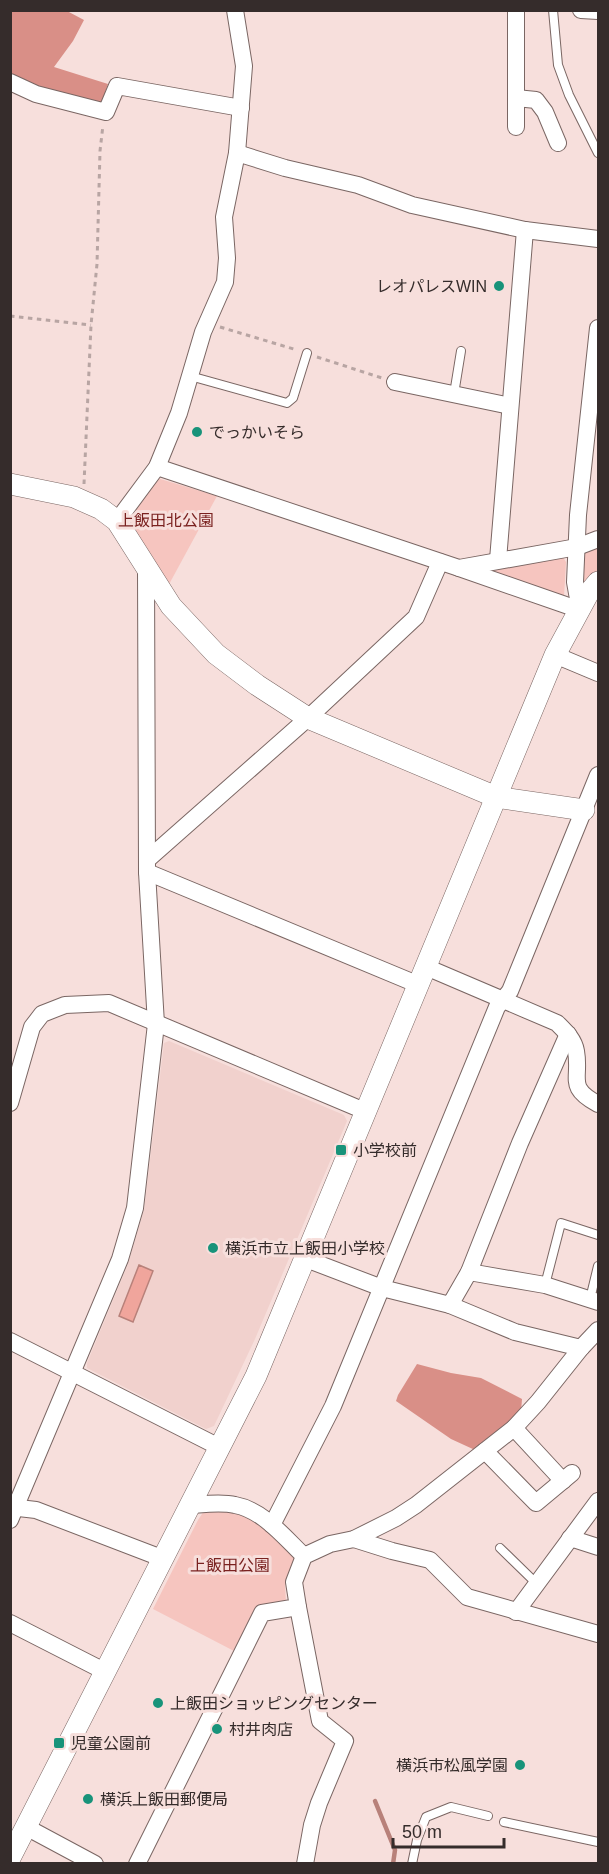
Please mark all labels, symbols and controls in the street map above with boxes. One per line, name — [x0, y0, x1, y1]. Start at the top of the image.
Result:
place label: レオパレスWIN — [376, 278, 487, 295]
marker: レオパレスWIN — [492, 279, 506, 293]
place label: でっかいそら — [209, 424, 305, 441]
marker: でっかいそら — [190, 425, 204, 439]
park label: 上飯田北公園 — [118, 512, 214, 529]
place label: 小学校前 — [353, 1142, 417, 1159]
marker: 小学校前 — [334, 1143, 348, 1157]
place label: 横浜市立上飯田小学校 — [225, 1240, 385, 1257]
marker: 横浜市立上飯田小学校 — [206, 1241, 220, 1255]
park label: 上飯田公園 — [190, 1557, 270, 1574]
place label: 上飯田ショッピングセンター — [170, 1695, 378, 1712]
marker: 上飯田ショッピングセンター — [151, 1696, 165, 1710]
place label: 村井肉店 — [229, 1721, 293, 1738]
marker: 村井肉店 — [210, 1722, 224, 1736]
place label: 児童公園前 — [71, 1735, 151, 1752]
marker: 児童公園前 — [52, 1736, 66, 1750]
place label: 横浜市松風学園 — [396, 1757, 508, 1774]
marker: 横浜市松風学園 — [513, 1758, 527, 1772]
place label: 横浜上飯田郵便局 — [100, 1791, 228, 1808]
marker: 横浜上飯田郵便局 — [81, 1792, 95, 1806]
scale bar — [393, 1811, 504, 1849]
text: 50 m — [402, 1822, 442, 1842]

